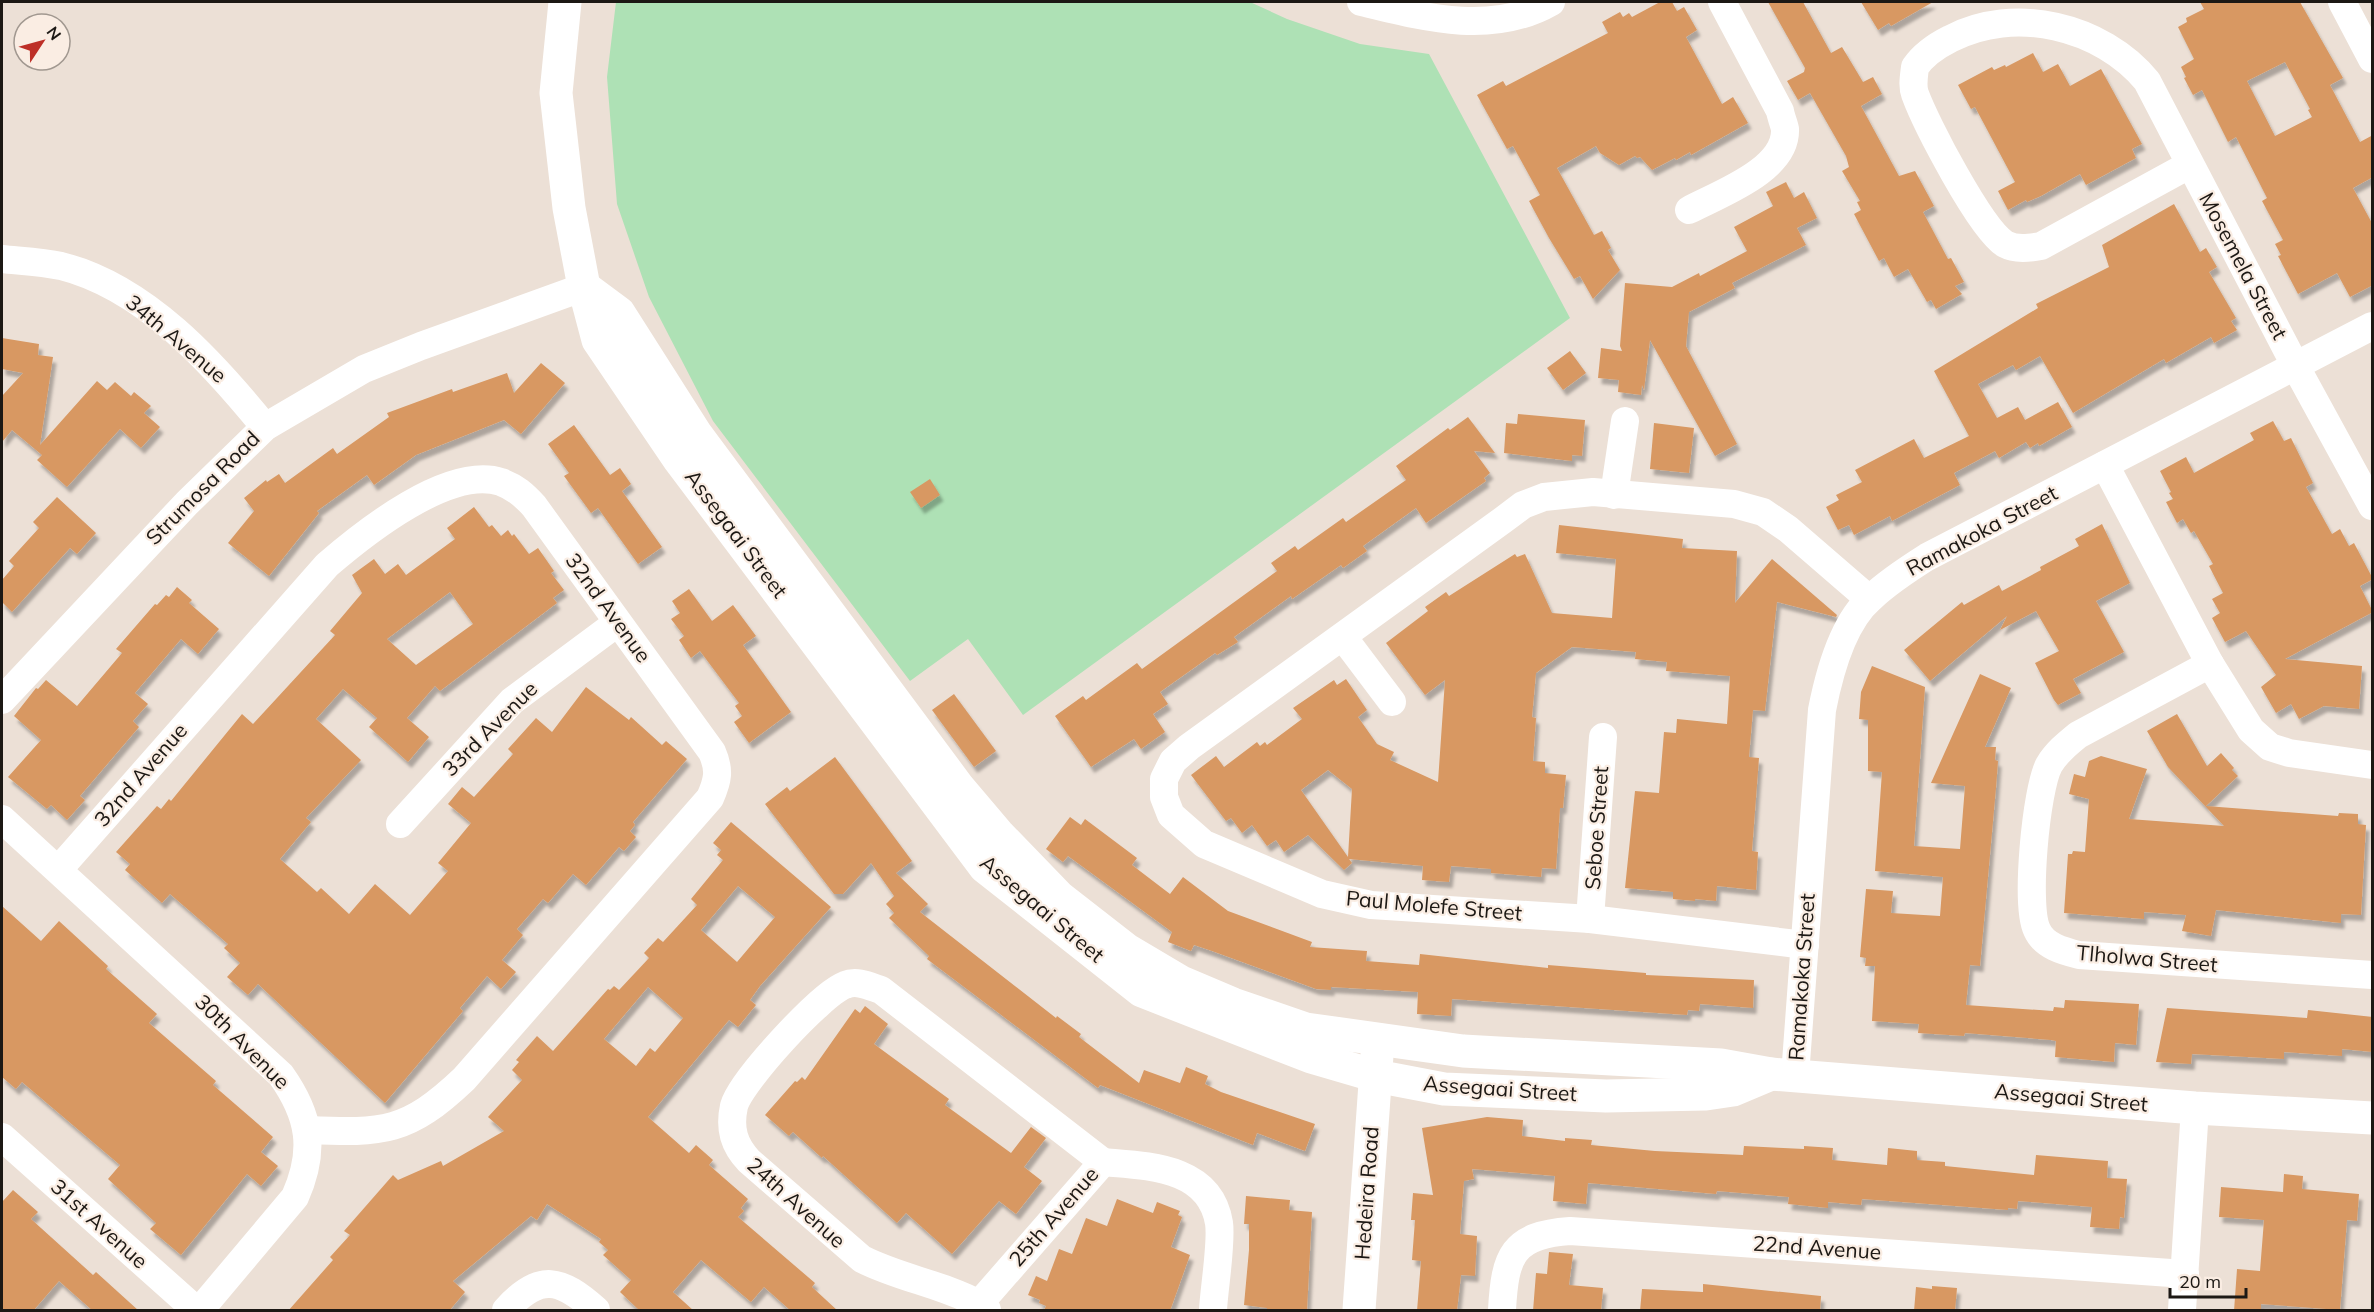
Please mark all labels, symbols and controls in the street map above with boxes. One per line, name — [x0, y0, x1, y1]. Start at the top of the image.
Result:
north arrow — [12, 12, 72, 72]
text: N — [42, 22, 66, 44]
street label: Mosemela Street — [2194, 188, 2294, 344]
street label: 34th Avenue — [121, 289, 232, 388]
street label: Strumosa Road — [140, 425, 265, 550]
street label: Assegaai Street — [680, 464, 794, 603]
street label: Ramakoka Street — [1901, 479, 2062, 581]
street label: 32nd Avenue — [560, 548, 657, 667]
street label: 33rd Avenue — [436, 675, 542, 781]
street label: 32nd Avenue — [88, 717, 192, 831]
street label: Seboe Street — [1579, 765, 1613, 891]
street label: Assegaai Street — [975, 849, 1110, 968]
street label: Paul Molefe Street — [1345, 884, 1523, 926]
street label: Ramakoka Street — [1782, 892, 1820, 1061]
street label: Tlholwa Street — [2076, 939, 2219, 977]
street label: 30th Avenue — [190, 988, 296, 1094]
street label: Assegaai Street — [1422, 1070, 1578, 1106]
street label: Assegaai Street — [1993, 1077, 2149, 1117]
street label: Hedeira Road — [1348, 1125, 1384, 1260]
street label: 24th Avenue — [742, 1151, 851, 1253]
street label: 25th Avenue — [1003, 1161, 1104, 1271]
street label: 31st Avenue — [46, 1173, 154, 1274]
street label: 22nd Avenue — [1752, 1230, 1882, 1264]
scale bar — [2170, 1261, 2246, 1299]
text: 20 m — [2179, 1270, 2221, 1293]

